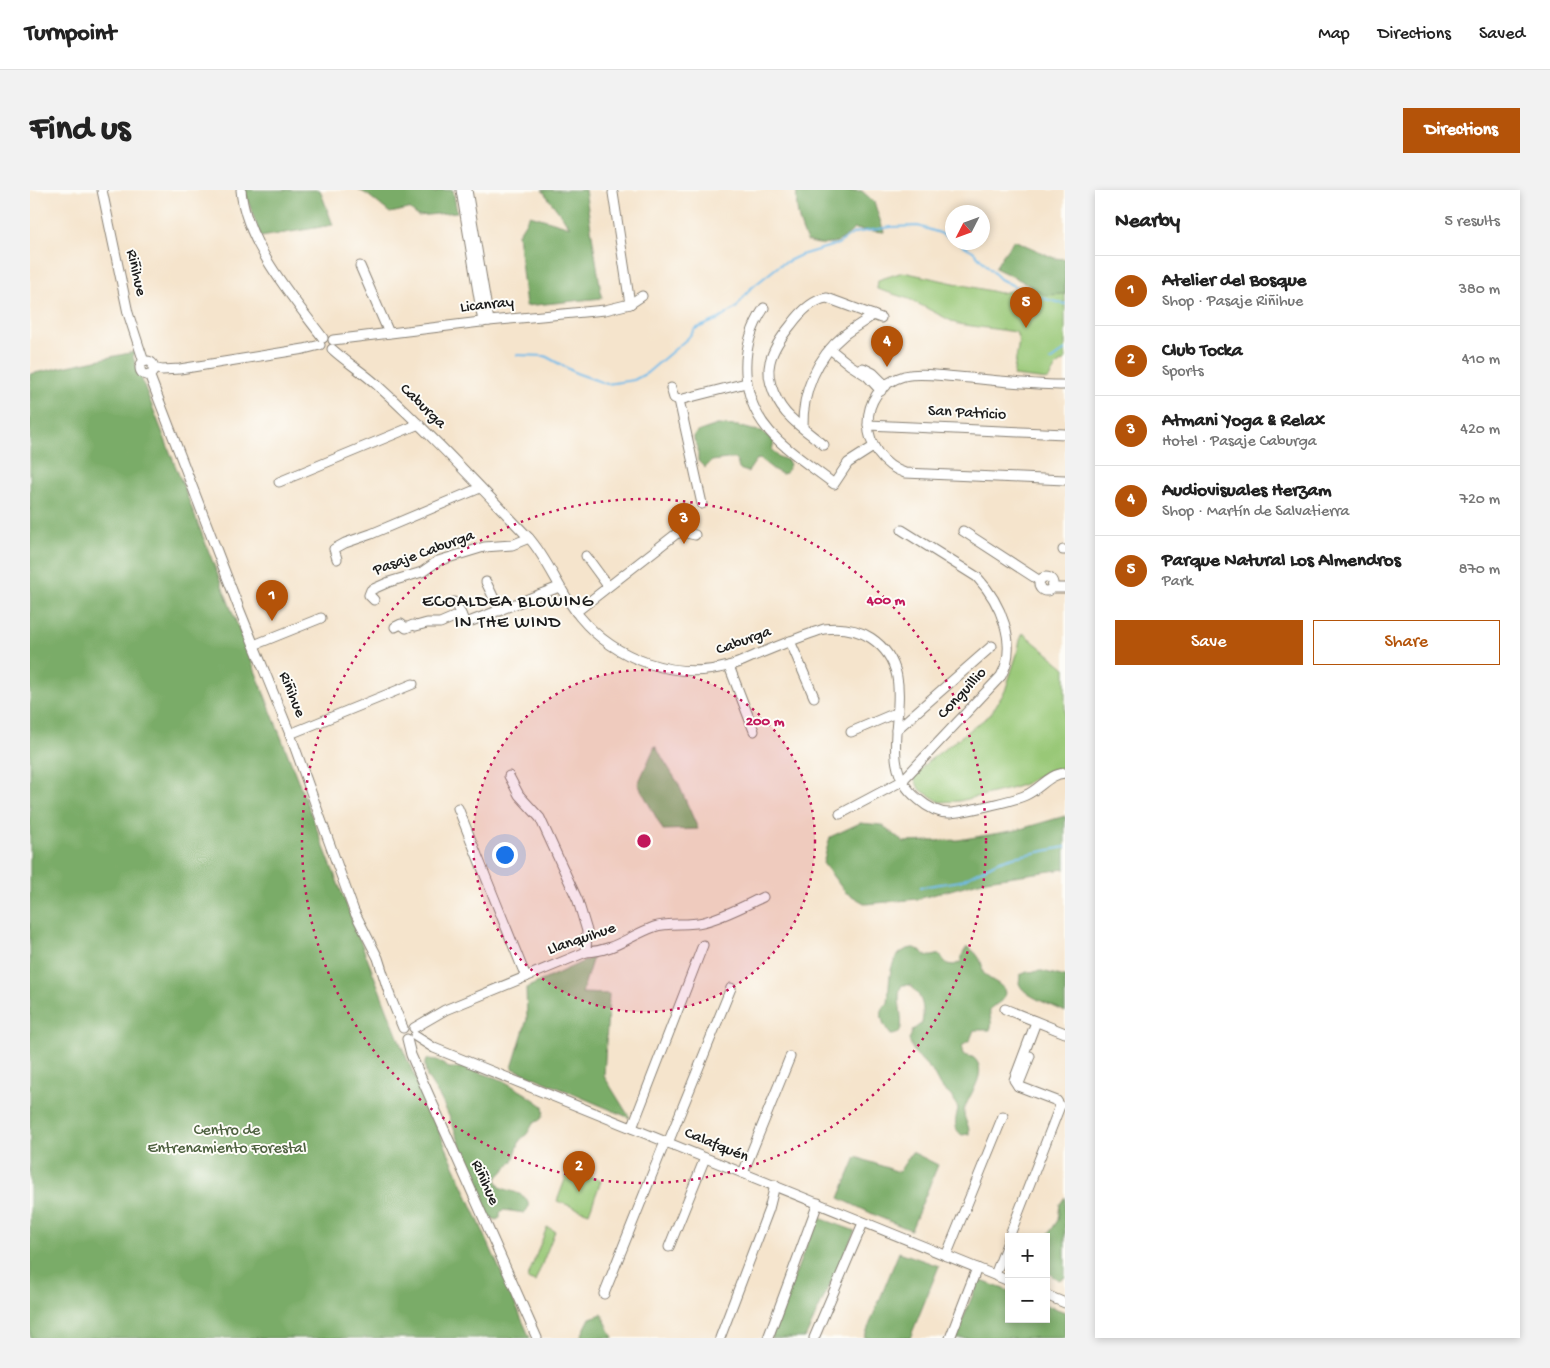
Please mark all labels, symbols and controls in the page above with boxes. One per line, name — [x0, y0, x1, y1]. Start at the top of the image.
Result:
text: Turnpoint — [25, 20, 116, 49]
text: Map — [1318, 24, 1350, 45]
text: Directions — [1378, 24, 1451, 45]
text: Saved — [1479, 24, 1525, 45]
button: Directions — [1403, 108, 1520, 153]
text: Find us — [30, 110, 130, 151]
north arrow — [945, 205, 990, 250]
text: Nearby — [1115, 210, 1180, 235]
text: 5 results — [1445, 213, 1500, 232]
street label: Riñihue — [120, 248, 150, 299]
text: Atelier del Bosque — [1162, 270, 1306, 293]
text: 1 — [1128, 281, 1134, 300]
text: 380 m — [1459, 281, 1500, 300]
pin: 5 — [1010, 287, 1042, 328]
text: Shop · Pasaje Riñihue — [1162, 293, 1303, 312]
street label: Licanray — [459, 294, 515, 318]
pin: 4 — [871, 326, 903, 367]
text: Club Tocka — [1162, 340, 1243, 363]
text: 2 — [1127, 351, 1135, 370]
text: 410 m — [1462, 351, 1500, 370]
text: Sports — [1162, 363, 1204, 382]
street label: Caburga — [395, 380, 450, 434]
street label: San Patricio — [927, 402, 1007, 426]
text: Atmani Yoga & Relax — [1162, 410, 1325, 433]
text: 3 — [1127, 421, 1135, 440]
text: 420 m — [1460, 421, 1500, 440]
text: Hotel · Pasaje Caburga — [1162, 433, 1317, 452]
text: Audiovisuales Herzam — [1162, 480, 1331, 503]
text: 4 — [1127, 491, 1135, 510]
text: 720 m — [1460, 491, 1500, 510]
pin: 3 — [668, 503, 700, 544]
text: Shop · Martín de Salvatierra — [1162, 503, 1350, 522]
street label: Pasaje Caburga — [370, 527, 478, 581]
text: Parque Natural Los Almendros — [1162, 550, 1401, 573]
text: 5 — [1127, 561, 1135, 580]
text: 870 m — [1459, 561, 1500, 580]
text: Park — [1162, 573, 1193, 592]
pin: 1 — [256, 580, 288, 621]
district label: ECOALDEA BLOWING IN THE WIND — [422, 592, 594, 634]
text: 400 m — [866, 592, 906, 610]
button: Save — [1115, 620, 1303, 665]
button: Share — [1313, 620, 1500, 665]
street label: Caburga — [714, 623, 775, 661]
street label: Conguillio — [934, 664, 992, 724]
street label: Riñihue — [273, 670, 309, 721]
text: 200 m — [746, 713, 785, 731]
centre of rings — [635, 832, 653, 850]
your location — [492, 842, 518, 868]
street label: Llanquihue — [545, 919, 619, 961]
park label: Centro de Entrenamiento Forestal — [147, 1122, 307, 1159]
street label: Calafquén — [681, 1124, 751, 1168]
pin: 2 — [563, 1151, 595, 1192]
street label: Riñihue — [466, 1158, 503, 1209]
map controls — [1005, 1233, 1050, 1323]
button: + — [1005, 1233, 1050, 1278]
button: − — [1005, 1278, 1050, 1323]

